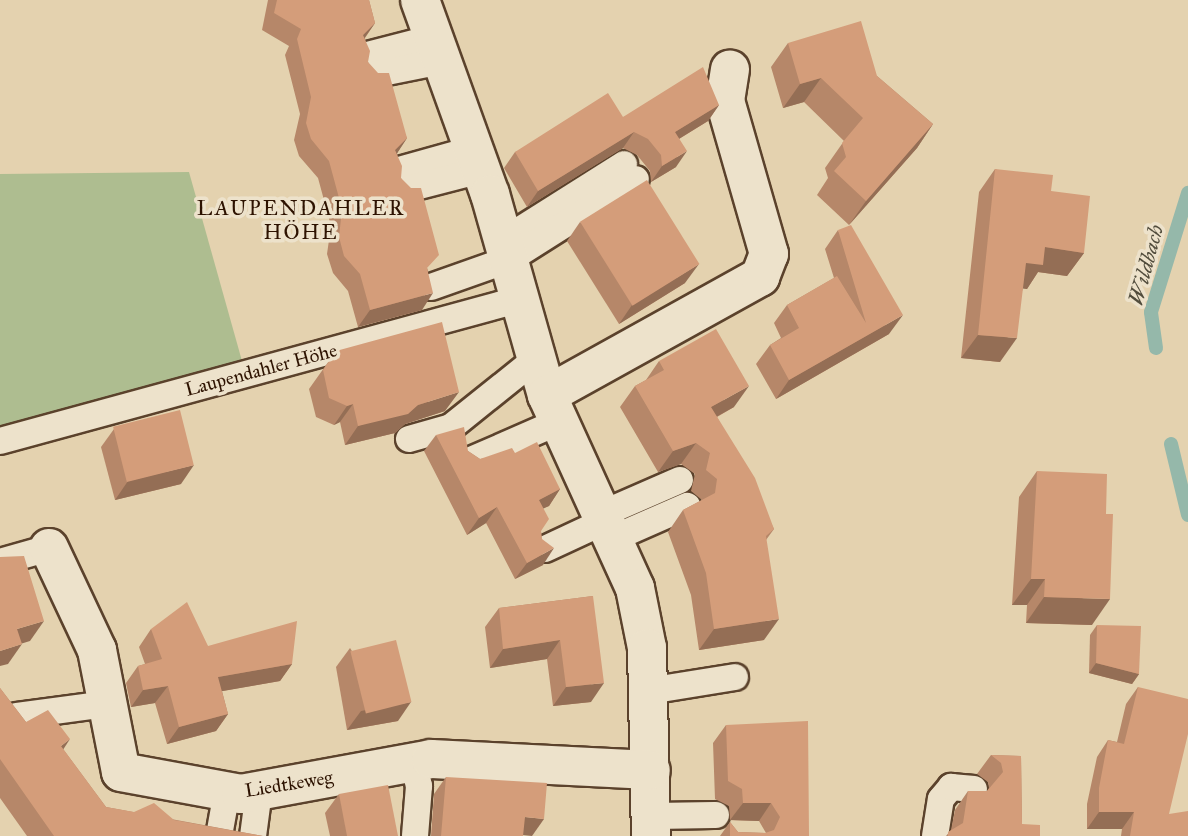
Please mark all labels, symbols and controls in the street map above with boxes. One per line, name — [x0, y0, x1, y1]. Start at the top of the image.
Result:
district label: LAUPENDAHLER HÖHE — [198, 195, 404, 245]
water label: Wildbach — [1123, 222, 1169, 308]
street label: Laupendahler Höhe — [182, 339, 340, 401]
street label: Liedtkeweg — [243, 766, 335, 802]

